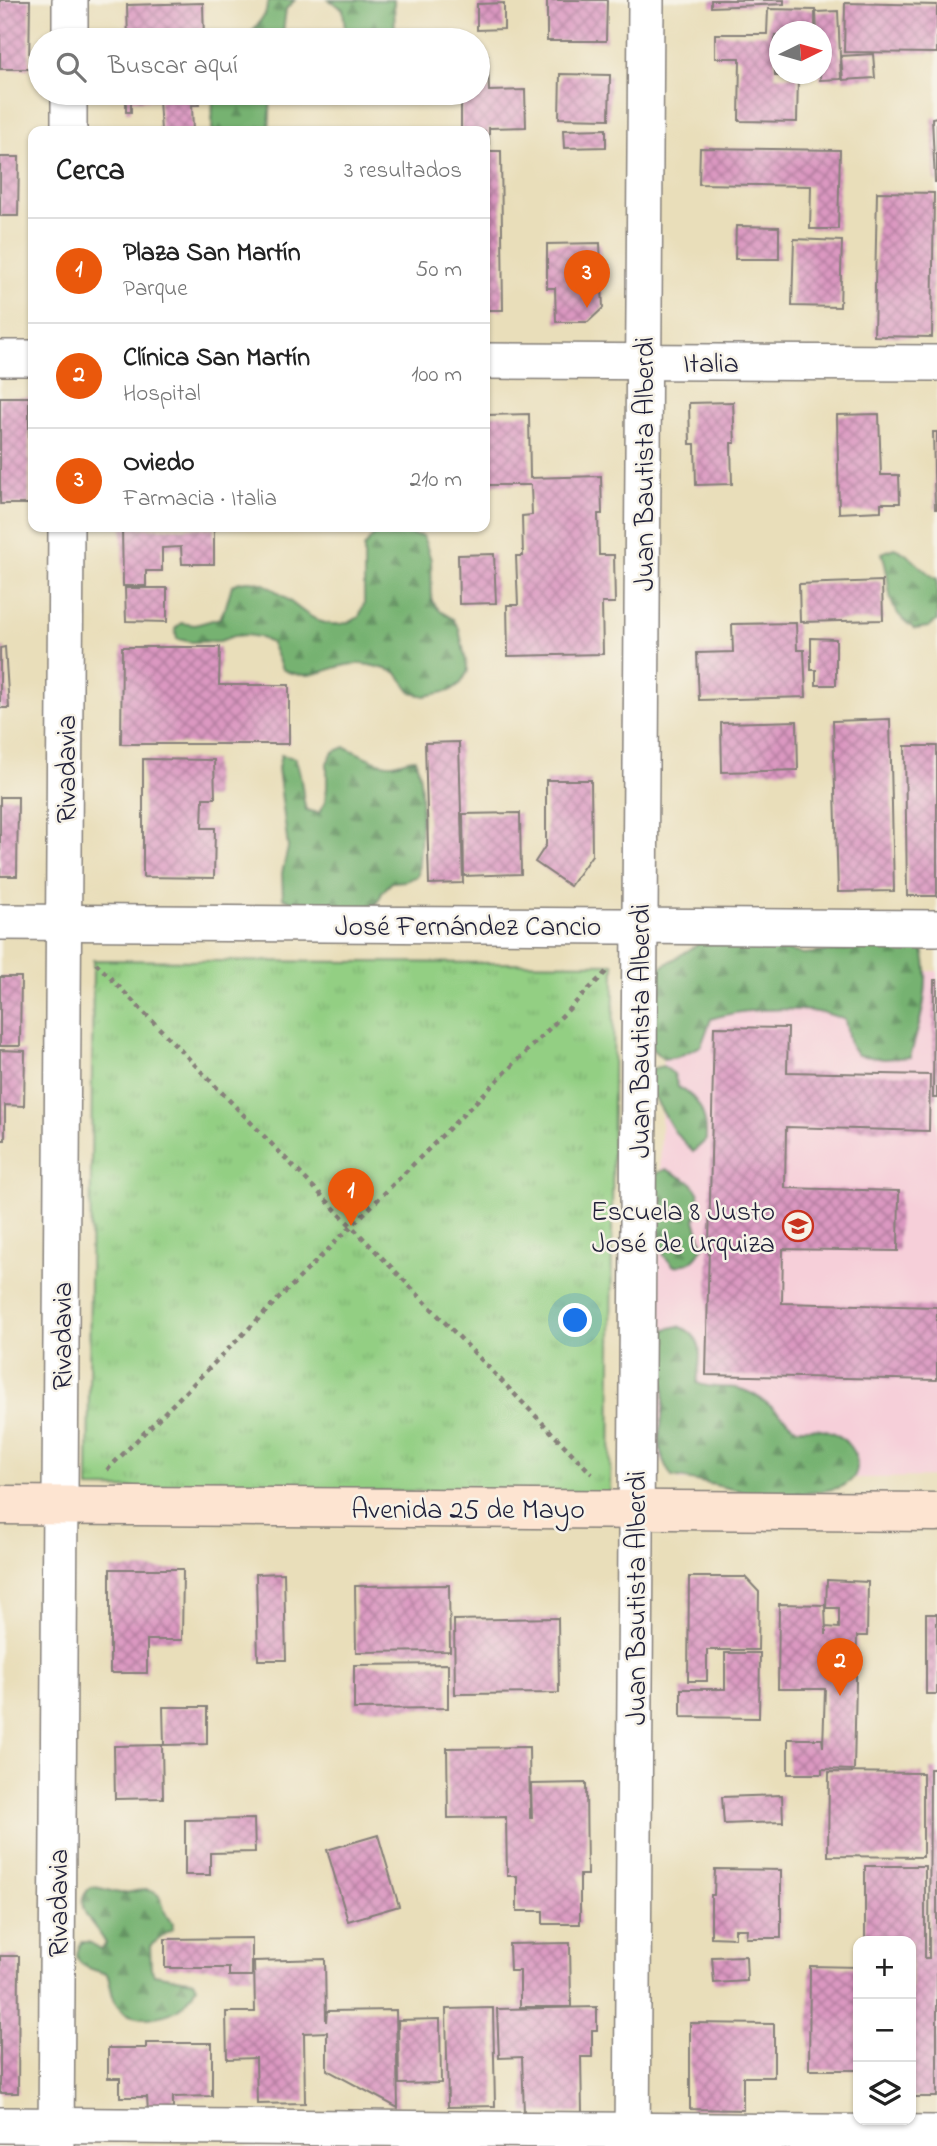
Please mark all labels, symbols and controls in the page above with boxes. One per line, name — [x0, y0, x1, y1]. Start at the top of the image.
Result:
north arrow — [769, 21, 832, 84]
search box — [28, 28, 490, 105]
icon: search — [52, 48, 90, 86]
text: Buscar aquí — [108, 48, 238, 86]
text: Cerca — [56, 150, 125, 194]
text: 3 resultados — [344, 155, 462, 188]
text: Plaza San Martín — [123, 235, 301, 273]
pin: 3 — [564, 250, 610, 308]
text: 1 — [75, 254, 83, 287]
text: 50 m — [415, 254, 462, 287]
text: Parque — [123, 273, 187, 306]
street label: Juan Bautista Alberdi — [626, 337, 667, 591]
text: Clínica San Martín — [123, 340, 310, 378]
street label: Italia — [683, 345, 739, 386]
text: 2 — [73, 359, 85, 392]
text: 100 m — [411, 359, 462, 392]
text: Hospital — [123, 378, 201, 411]
text: Oviedo — [123, 445, 195, 483]
text: 3 — [74, 464, 84, 497]
text: 210 m — [410, 464, 462, 497]
text: Farmacia · Italia — [123, 483, 277, 516]
street label: Rivadavia — [48, 715, 89, 823]
street label: Juan Bautista Alberdi — [622, 904, 663, 1158]
street label: José Fernández Cancio — [335, 908, 601, 949]
pin: 1 — [328, 1168, 374, 1226]
place label: Escuela 8 Justo José de Urquiza — [591, 1193, 775, 1266]
school or university icon: Escuela 8 Justo José de Urquiza — [781, 1209, 815, 1243]
street label: Rivadavia — [44, 1282, 85, 1390]
your location — [558, 1303, 592, 1337]
street label: Juan Bautista Alberdi — [618, 1471, 659, 1725]
street label: Avenida 25 de Mayo — [351, 1491, 585, 1532]
pin: 2 — [817, 1638, 863, 1696]
street label: Rivadavia — [40, 1849, 81, 1957]
map controls — [853, 1936, 916, 2125]
button: + — [853, 1936, 916, 1999]
button: − — [853, 1999, 916, 2062]
button: layers — [853, 2062, 916, 2125]

